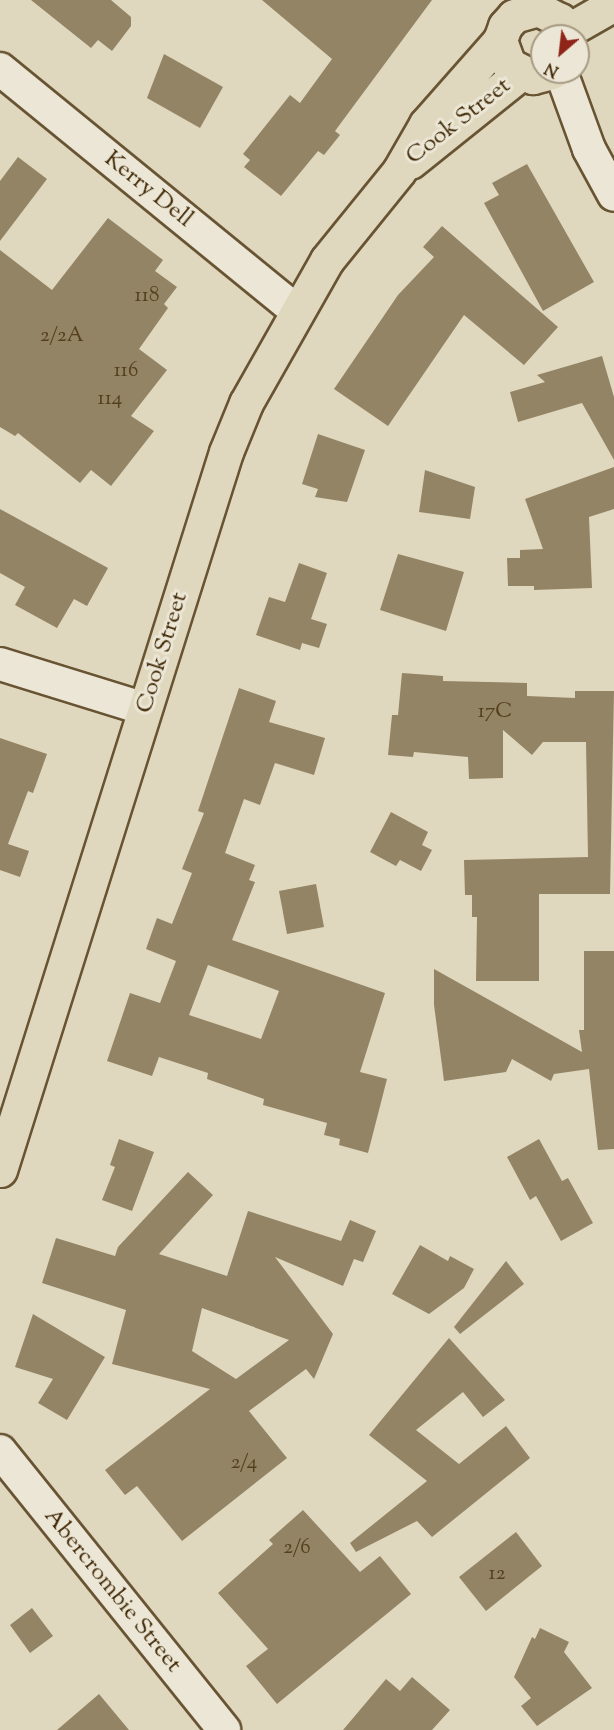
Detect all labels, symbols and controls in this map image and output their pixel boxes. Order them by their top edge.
north arrow [530,24,590,84]
text: N [541,55,563,82]
street label: Cook Street [401,72,517,172]
street label: Kerry Dell [98,145,198,235]
house number: 118 [135,283,159,309]
house number: 2/2A [40,323,84,349]
house number: 116 [114,358,138,384]
house number: 114 [98,386,122,412]
street label: Cook Street [131,589,195,717]
house number: 17C [478,699,512,725]
house number: 2/4 [231,1450,257,1476]
street label: Abercrombie Street [37,1503,187,1679]
house number: 2/6 [283,1535,311,1561]
house number: 12 [489,1561,505,1587]

